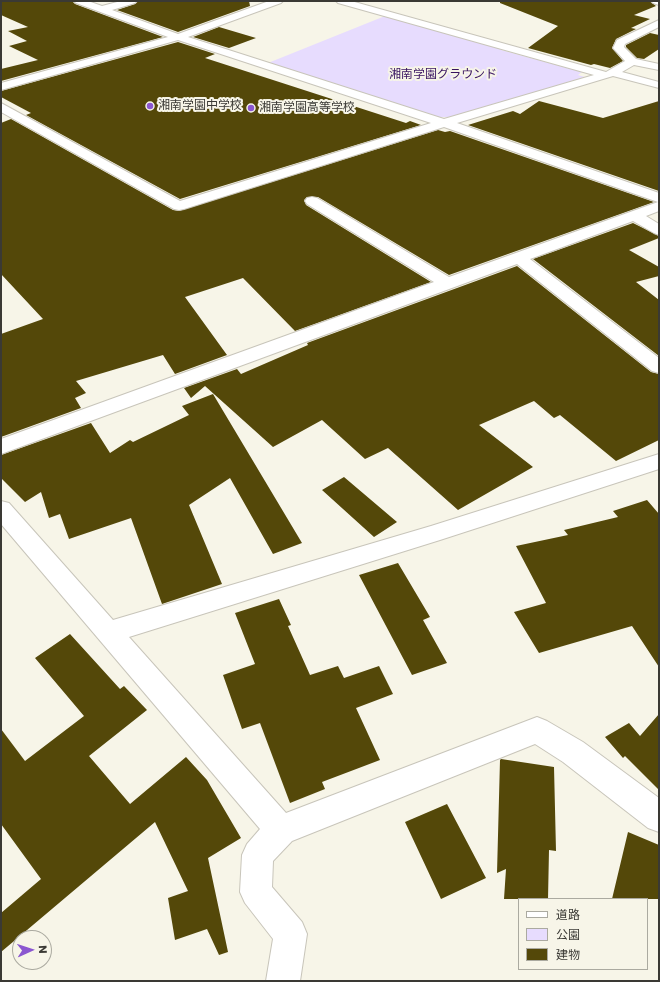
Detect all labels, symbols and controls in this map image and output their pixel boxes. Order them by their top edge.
park label: 湘南学園グラウンド [389,68,497,82]
place label: 湘南学園中学校 [158,99,242,113]
marker: 湘南学園中学校 [145,101,155,111]
place label: 湘南学園高等学校 [259,101,355,115]
marker: 湘南学園高等学校 [246,103,256,113]
legend [518,898,648,970]
text: 道路 [556,906,580,923]
text: 公園 [556,926,580,943]
north arrow [12,930,52,970]
text: N [35,945,51,954]
text: 建物 [556,946,580,963]

